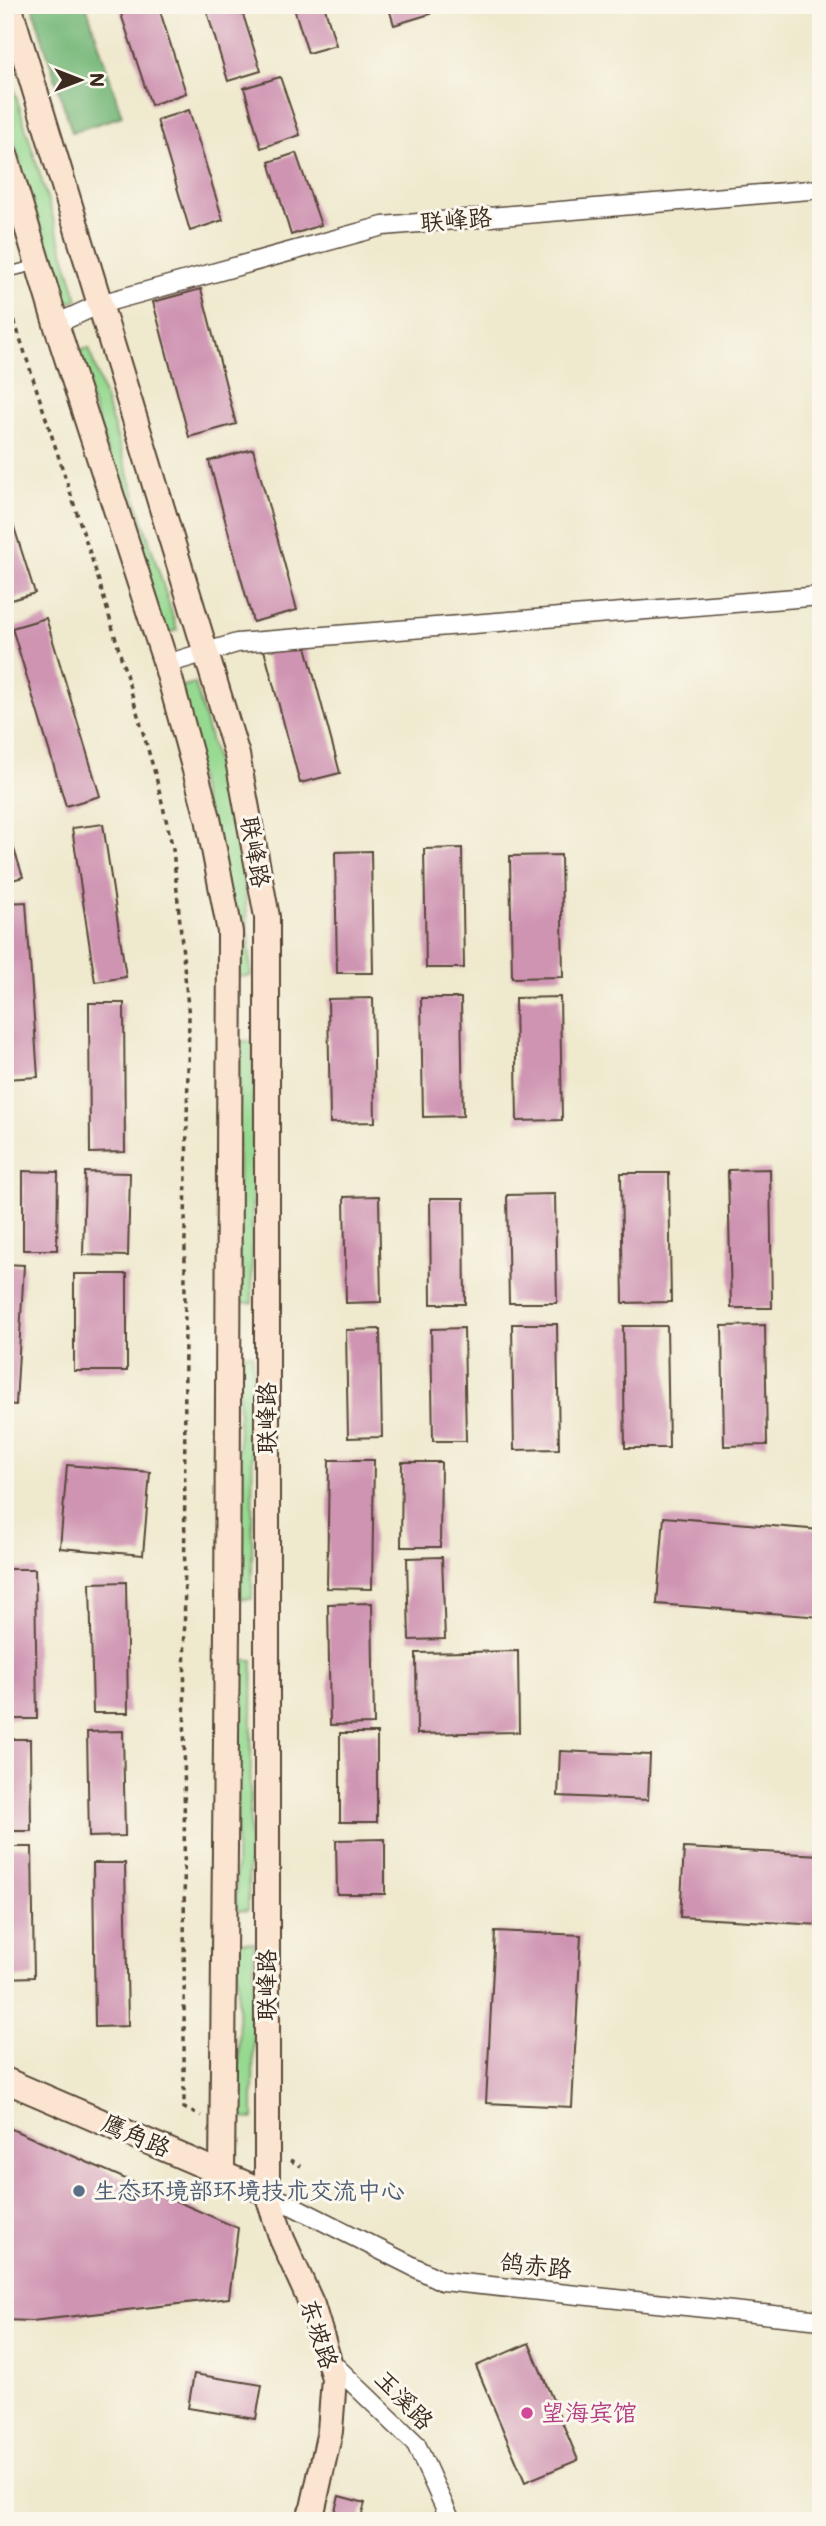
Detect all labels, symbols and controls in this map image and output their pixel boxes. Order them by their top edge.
north arrow [46,46,116,116]
text: N [85,73,110,87]
street label: 联峰路 [419,200,493,237]
street label: 联峰路 [235,814,278,890]
street label: 联峰路 [250,1382,281,1454]
street label: 联峰路 [250,1949,281,2021]
street label: 鹰角路 [97,2106,176,2163]
place label: 生态环境部环境技术交流中心 [93,2174,405,2205]
marker: 生态环境部环境技术交流中心 [71,2183,87,2199]
street label: 鸽赤路 [499,2245,574,2284]
street label: 东坡路 [295,2295,346,2373]
street label: 玉溪路 [369,2362,441,2436]
place label: 望海宾馆 [541,2396,637,2427]
marker: 望海宾馆 [519,2405,535,2421]

